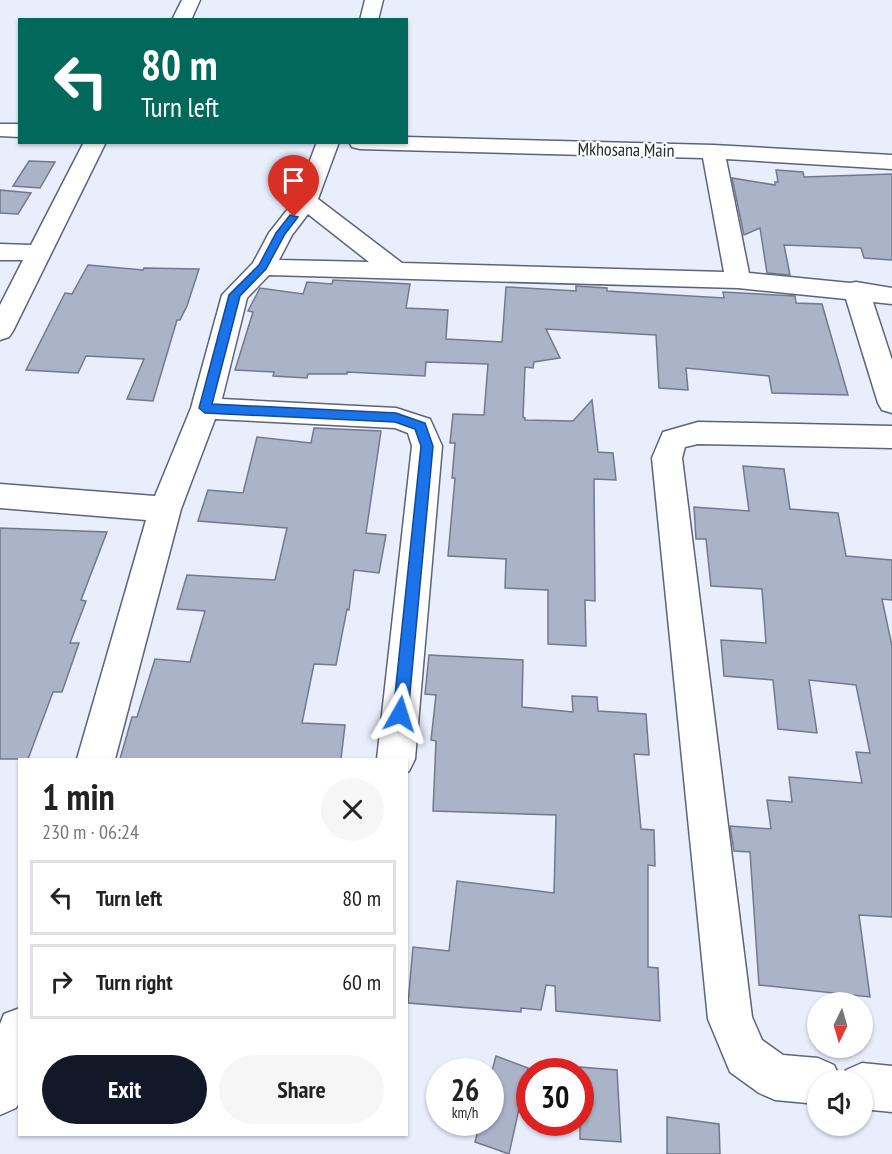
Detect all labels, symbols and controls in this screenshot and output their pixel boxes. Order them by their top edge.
text: 80 m [141,37,218,92]
icon: left [42,42,120,120]
text: Turn left [141,90,219,124]
street label: Mkhosana Main [577,137,675,162]
pin [268,155,319,217]
icon: arrive [277,164,310,197]
position arrow [368,682,432,746]
text: 1 min [42,773,115,820]
button: close [321,778,384,841]
text: 230 m · 06:24 [42,819,139,845]
icon: left [45,881,78,914]
text: Turn left [96,884,162,912]
text: 80 m [342,884,381,912]
icon: right [45,965,78,998]
text: Turn right [96,968,173,996]
text: 60 m [342,968,381,996]
north arrow [807,992,873,1058]
map controls [807,992,873,1136]
button: Exit [42,1055,207,1124]
button: Share [219,1055,384,1124]
speed limit sign: 30 [516,1058,594,1136]
text: 26 [451,1070,479,1109]
button: sound [807,1070,873,1136]
text: km/h [452,1103,478,1122]

